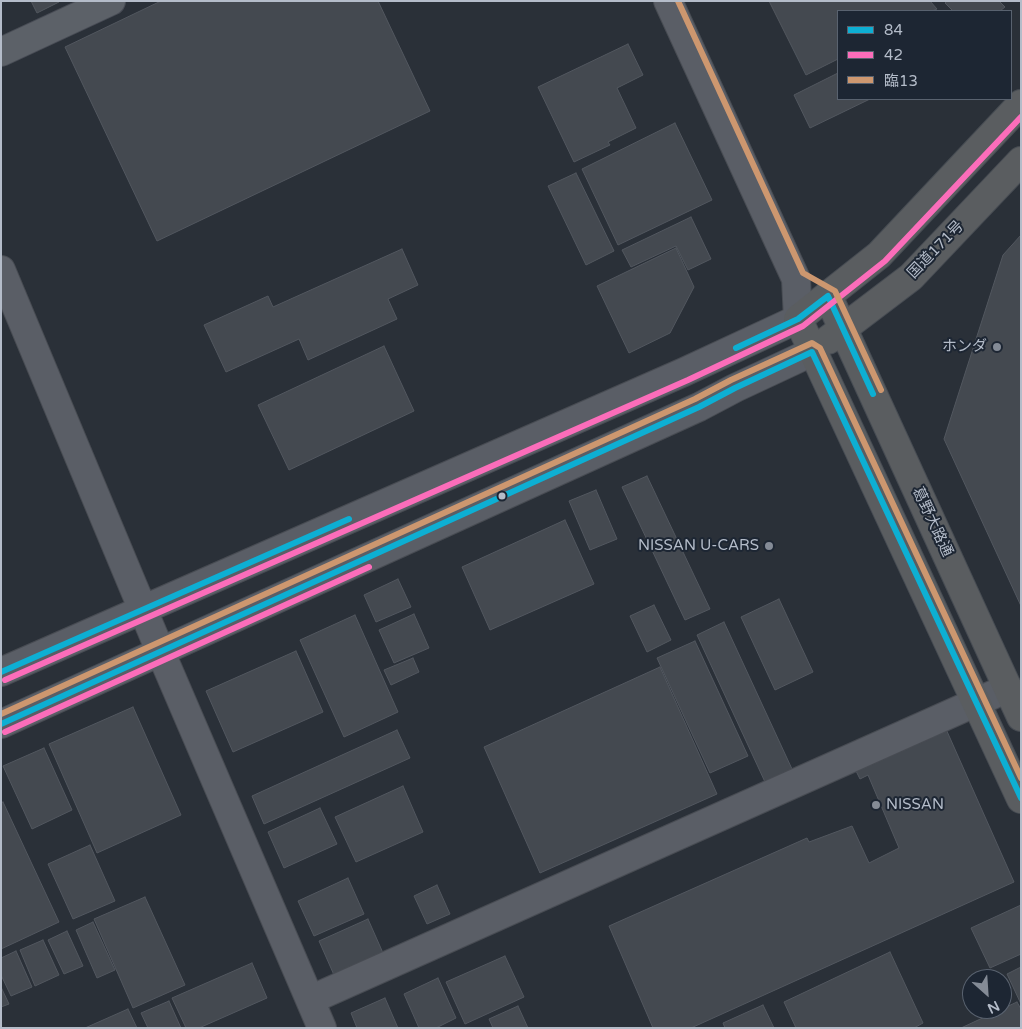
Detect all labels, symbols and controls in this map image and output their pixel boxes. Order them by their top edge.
legend [837,10,1012,100]
text: 84 [884,21,903,39]
text: 42 [884,46,903,64]
text: 臨13 [884,72,918,90]
street label: 国道171号 [904,217,968,283]
place label: ホンダ [942,338,987,356]
marker: ホンダ [991,341,1003,353]
street label: 葛野大路通 [908,484,956,560]
unlabelled marker [497,491,507,501]
place label: NISSAN U-CARS [638,537,759,555]
marker: NISSAN U-CARS [763,540,775,552]
place label: NISSAN [886,796,944,814]
marker: NISSAN [870,799,882,811]
north arrow [962,969,1012,1019]
text: N [985,997,1002,1017]

